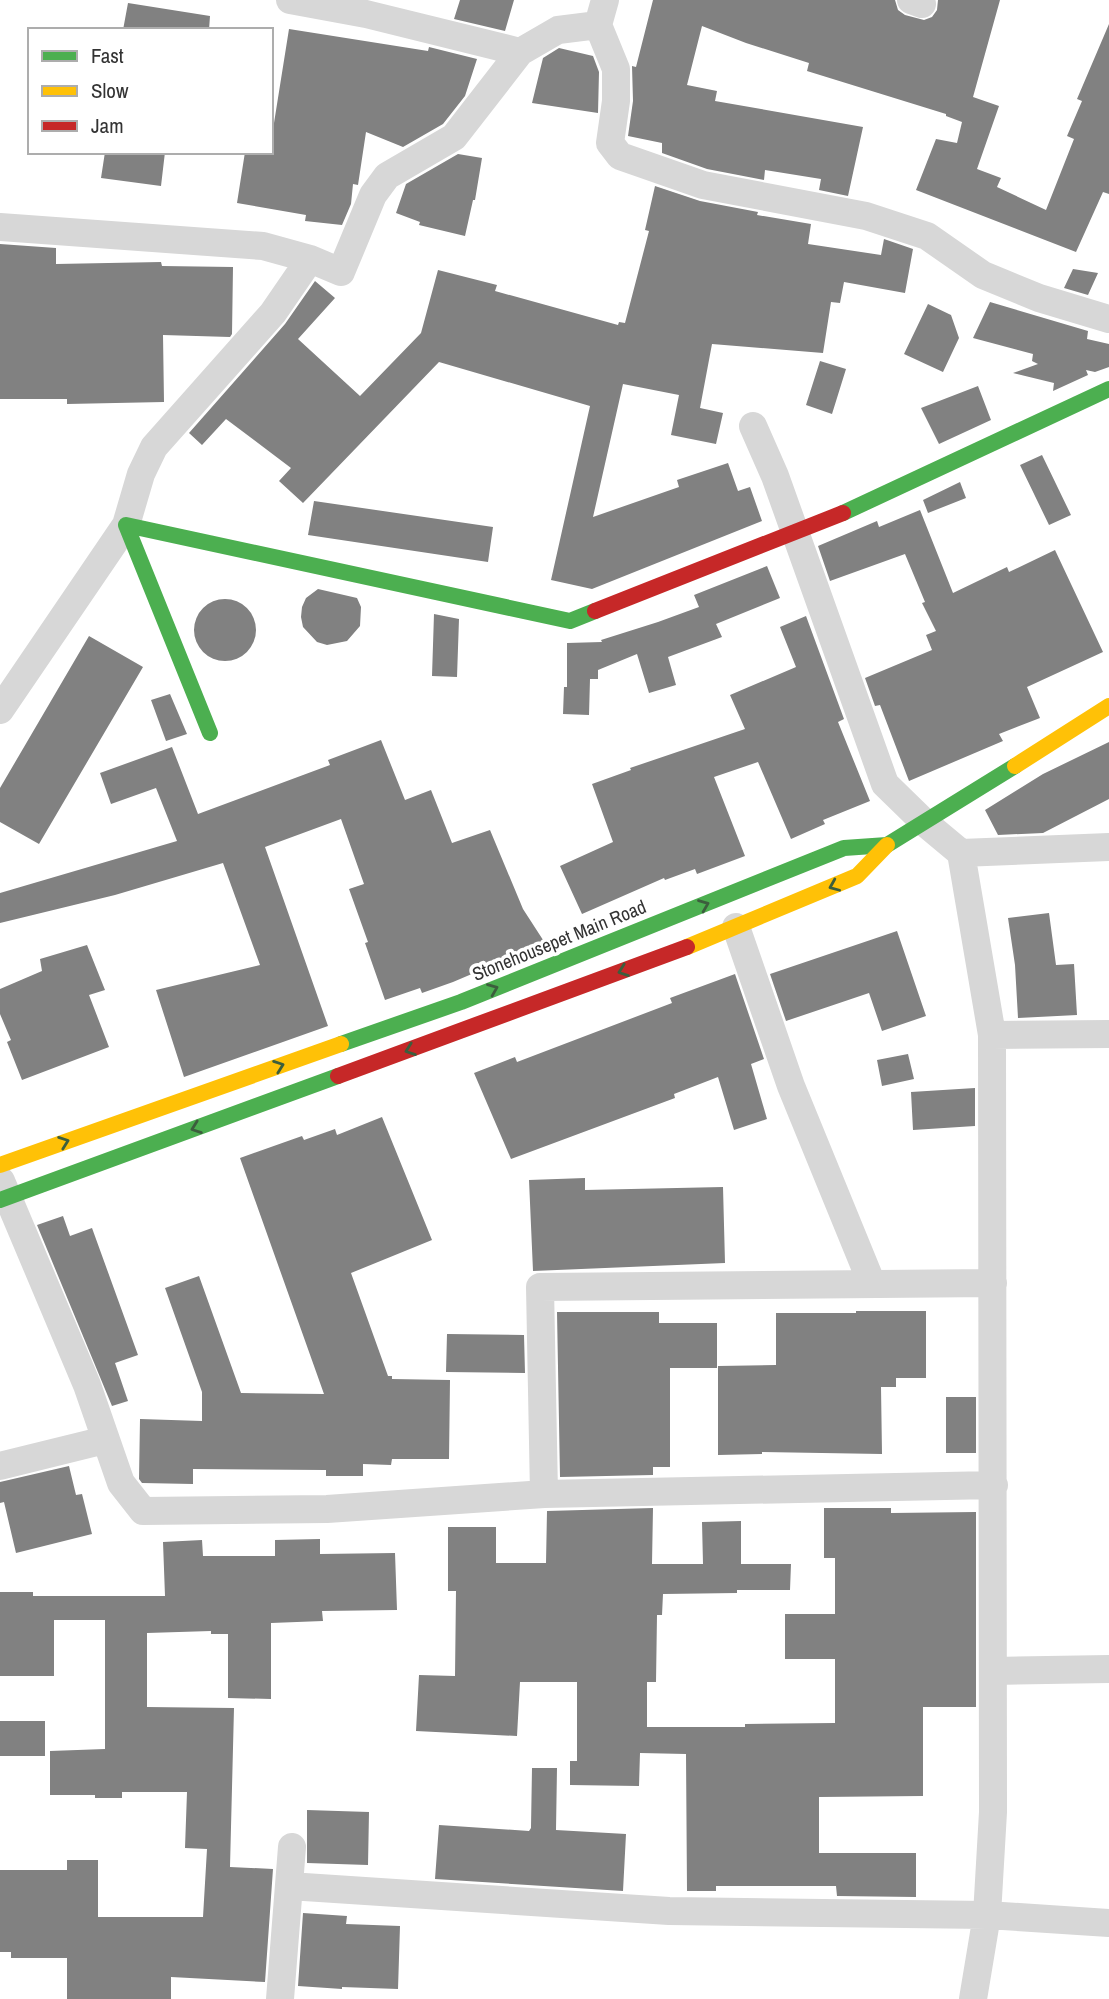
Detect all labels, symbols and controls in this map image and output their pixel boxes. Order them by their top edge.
legend [28,28,273,154]
text: Fast [91,41,124,70]
text: Slow [91,76,129,105]
text: Jam [91,111,124,140]
one-way arrow [829,877,841,891]
street label: Stonehousepet Main Road [468,893,650,987]
one-way arrow [697,899,709,913]
one-way arrow [618,963,630,977]
one-way arrow [486,984,498,998]
one-way arrow [404,1041,416,1055]
one-way arrow [272,1060,284,1074]
one-way arrow [191,1120,203,1134]
one-way arrow [58,1137,70,1151]

